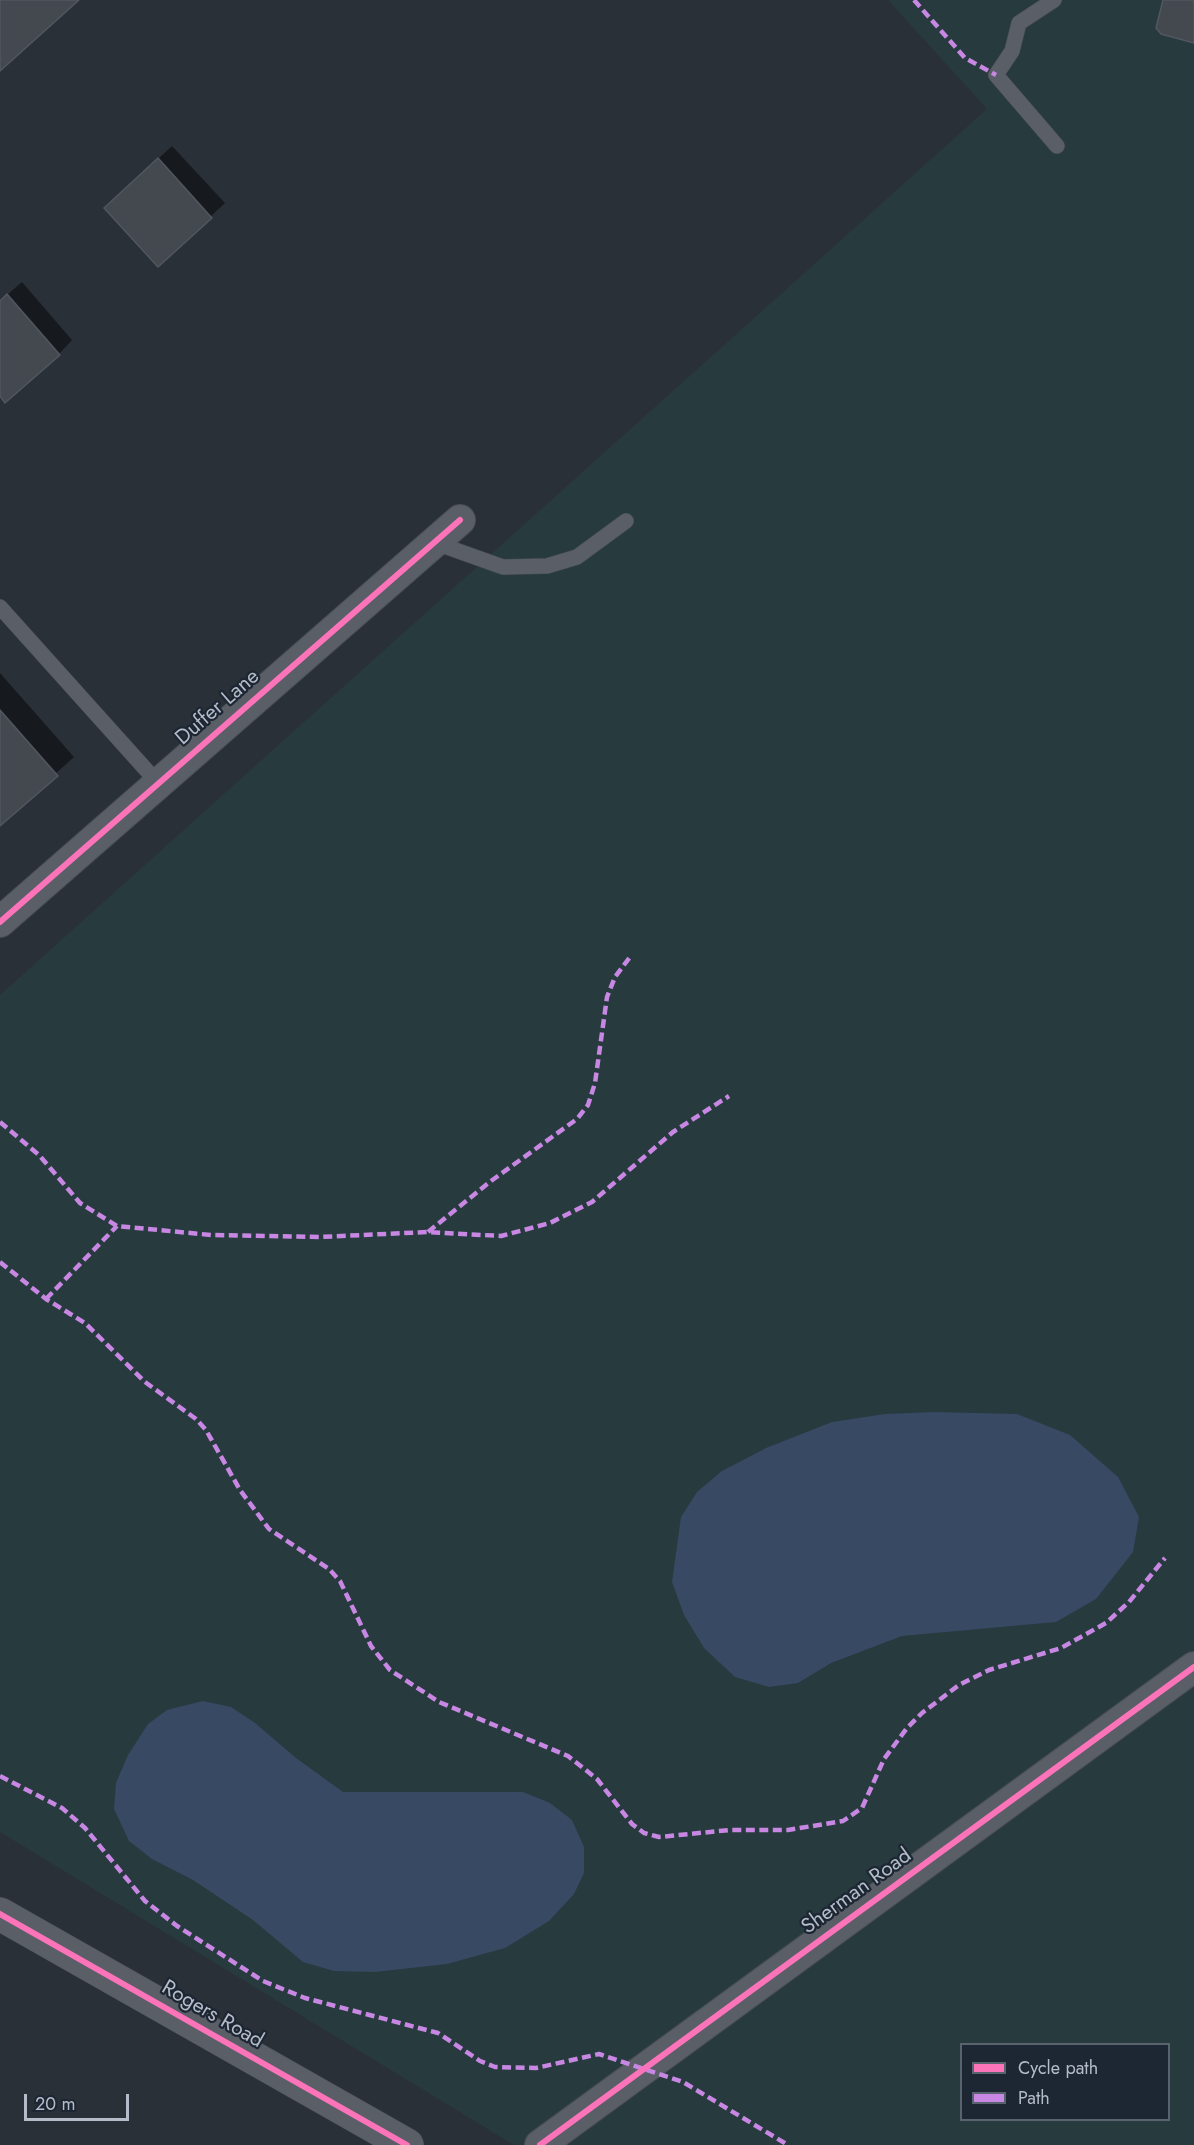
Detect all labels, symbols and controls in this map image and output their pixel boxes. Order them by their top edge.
street label: Duffer Lane [171,665,265,751]
street label: Sherman Road [797,1844,917,1940]
street label: Rogers Road [157,1976,267,2054]
legend [960,2043,1170,2121]
text: Cycle path [1018,2055,1098,2081]
scale bar [27,2082,132,2120]
text: Path [1018,2085,1050,2111]
text: 20 m [35,2091,75,2117]

